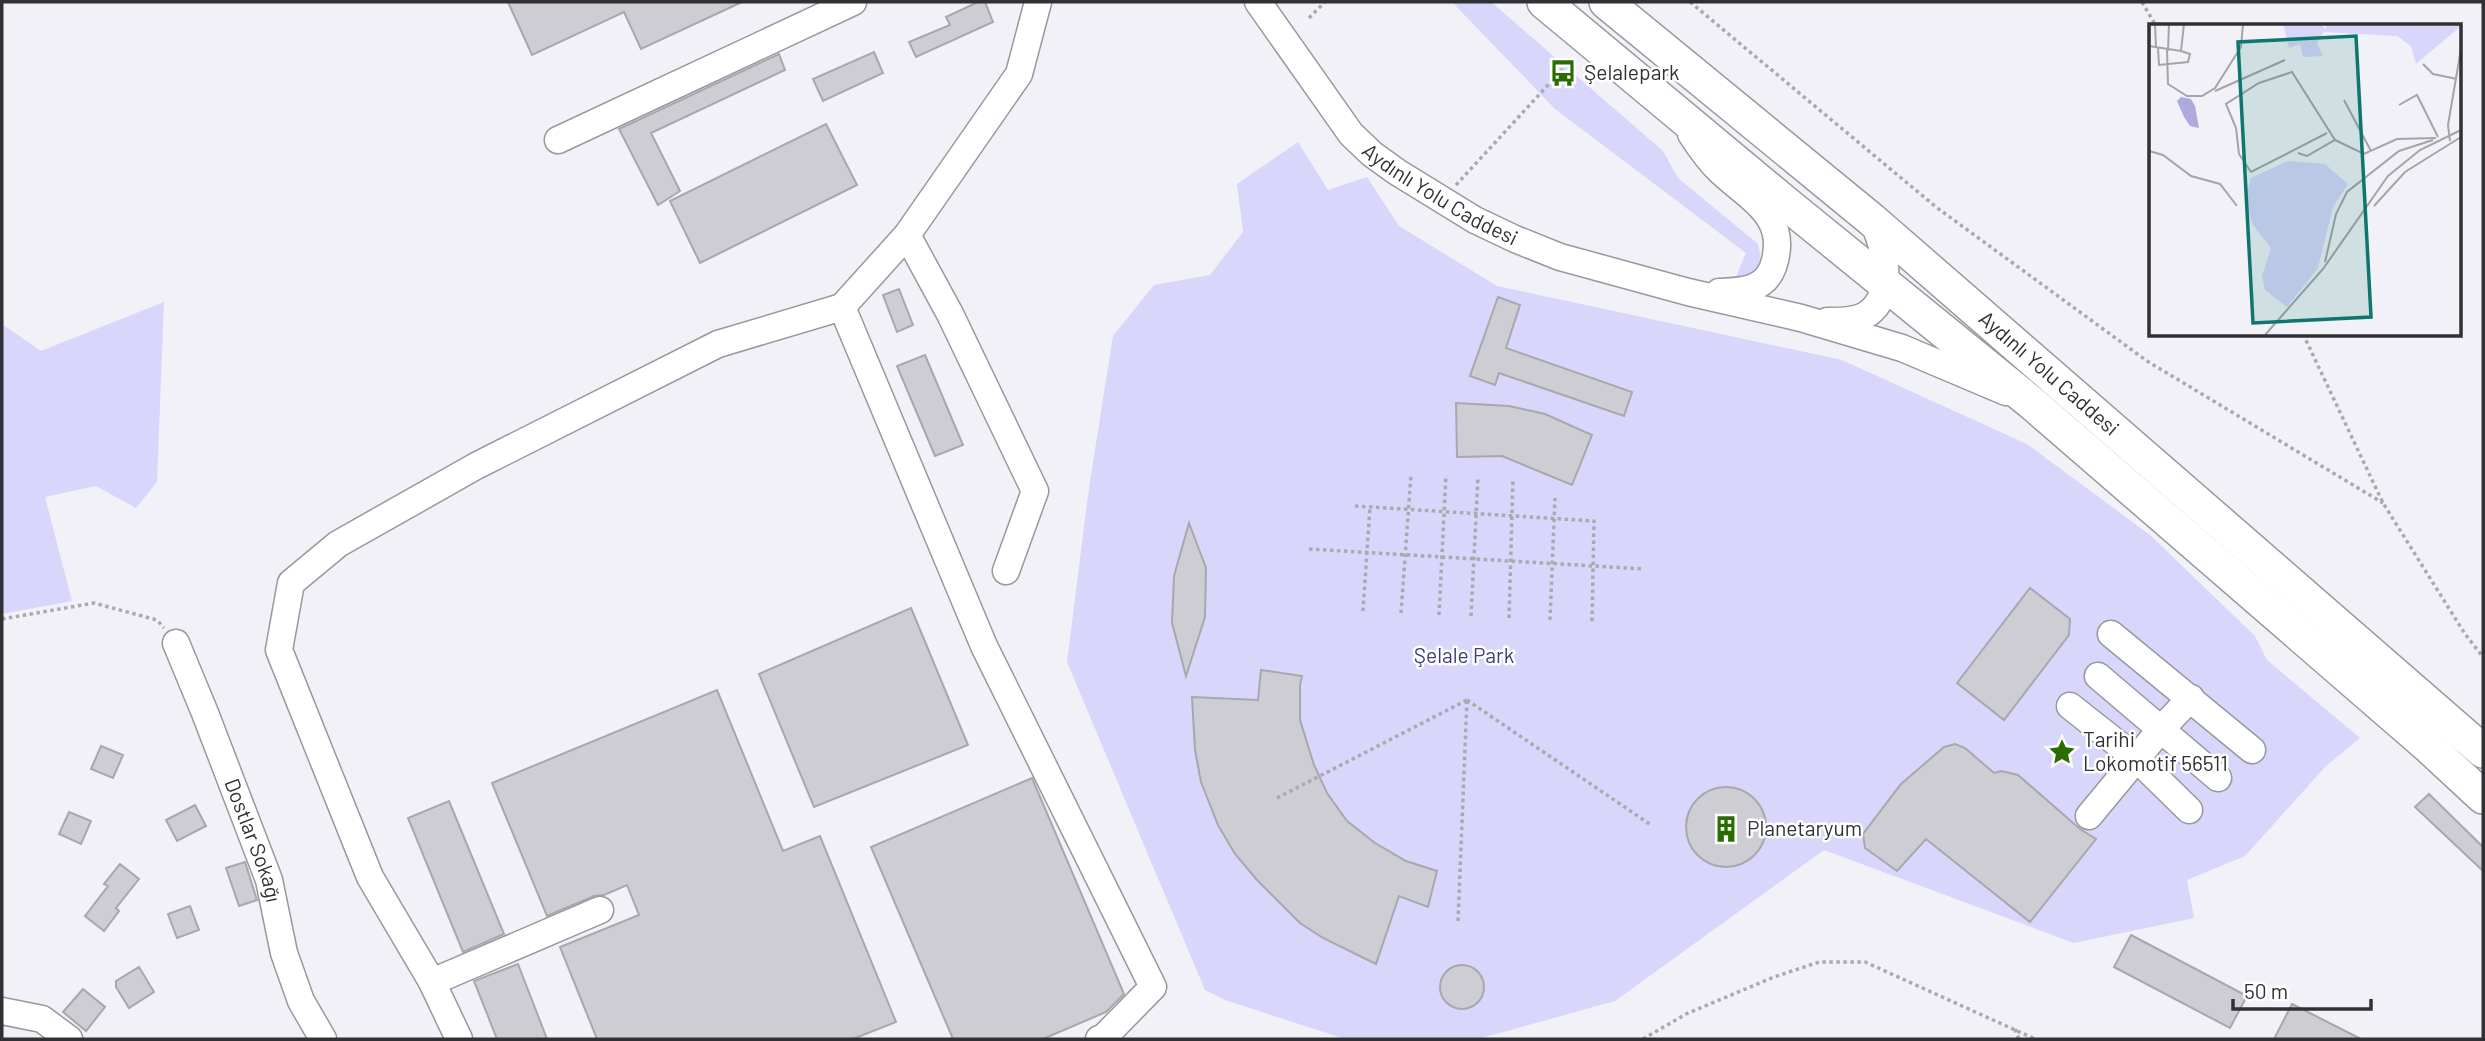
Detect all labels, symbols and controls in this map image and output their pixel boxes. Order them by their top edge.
inset map [2149,24,2460,336]
bus stop icon: Şelalepark [1548,58,1578,88]
place label: Şelalepark [1584,59,1680,84]
street label: Aydınlı Yolu Caddesi [1358,138,1522,250]
street label: Aydınlı Yolu Caddesi [1975,305,2125,440]
park label: Şelale Park [1414,642,1514,667]
place label: Tarihi Lokomotif 56511 [2083,726,2228,775]
place icon: Tarihi Lokomotif 56511 [2047,737,2077,767]
street label: Dostlar Sokağı [220,774,287,904]
building icon: Planetaryum [1711,814,1741,844]
place label: Planetaryum [1747,815,1862,840]
scale bar [2233,968,2371,1012]
text: 50 m [2244,978,2288,1003]

